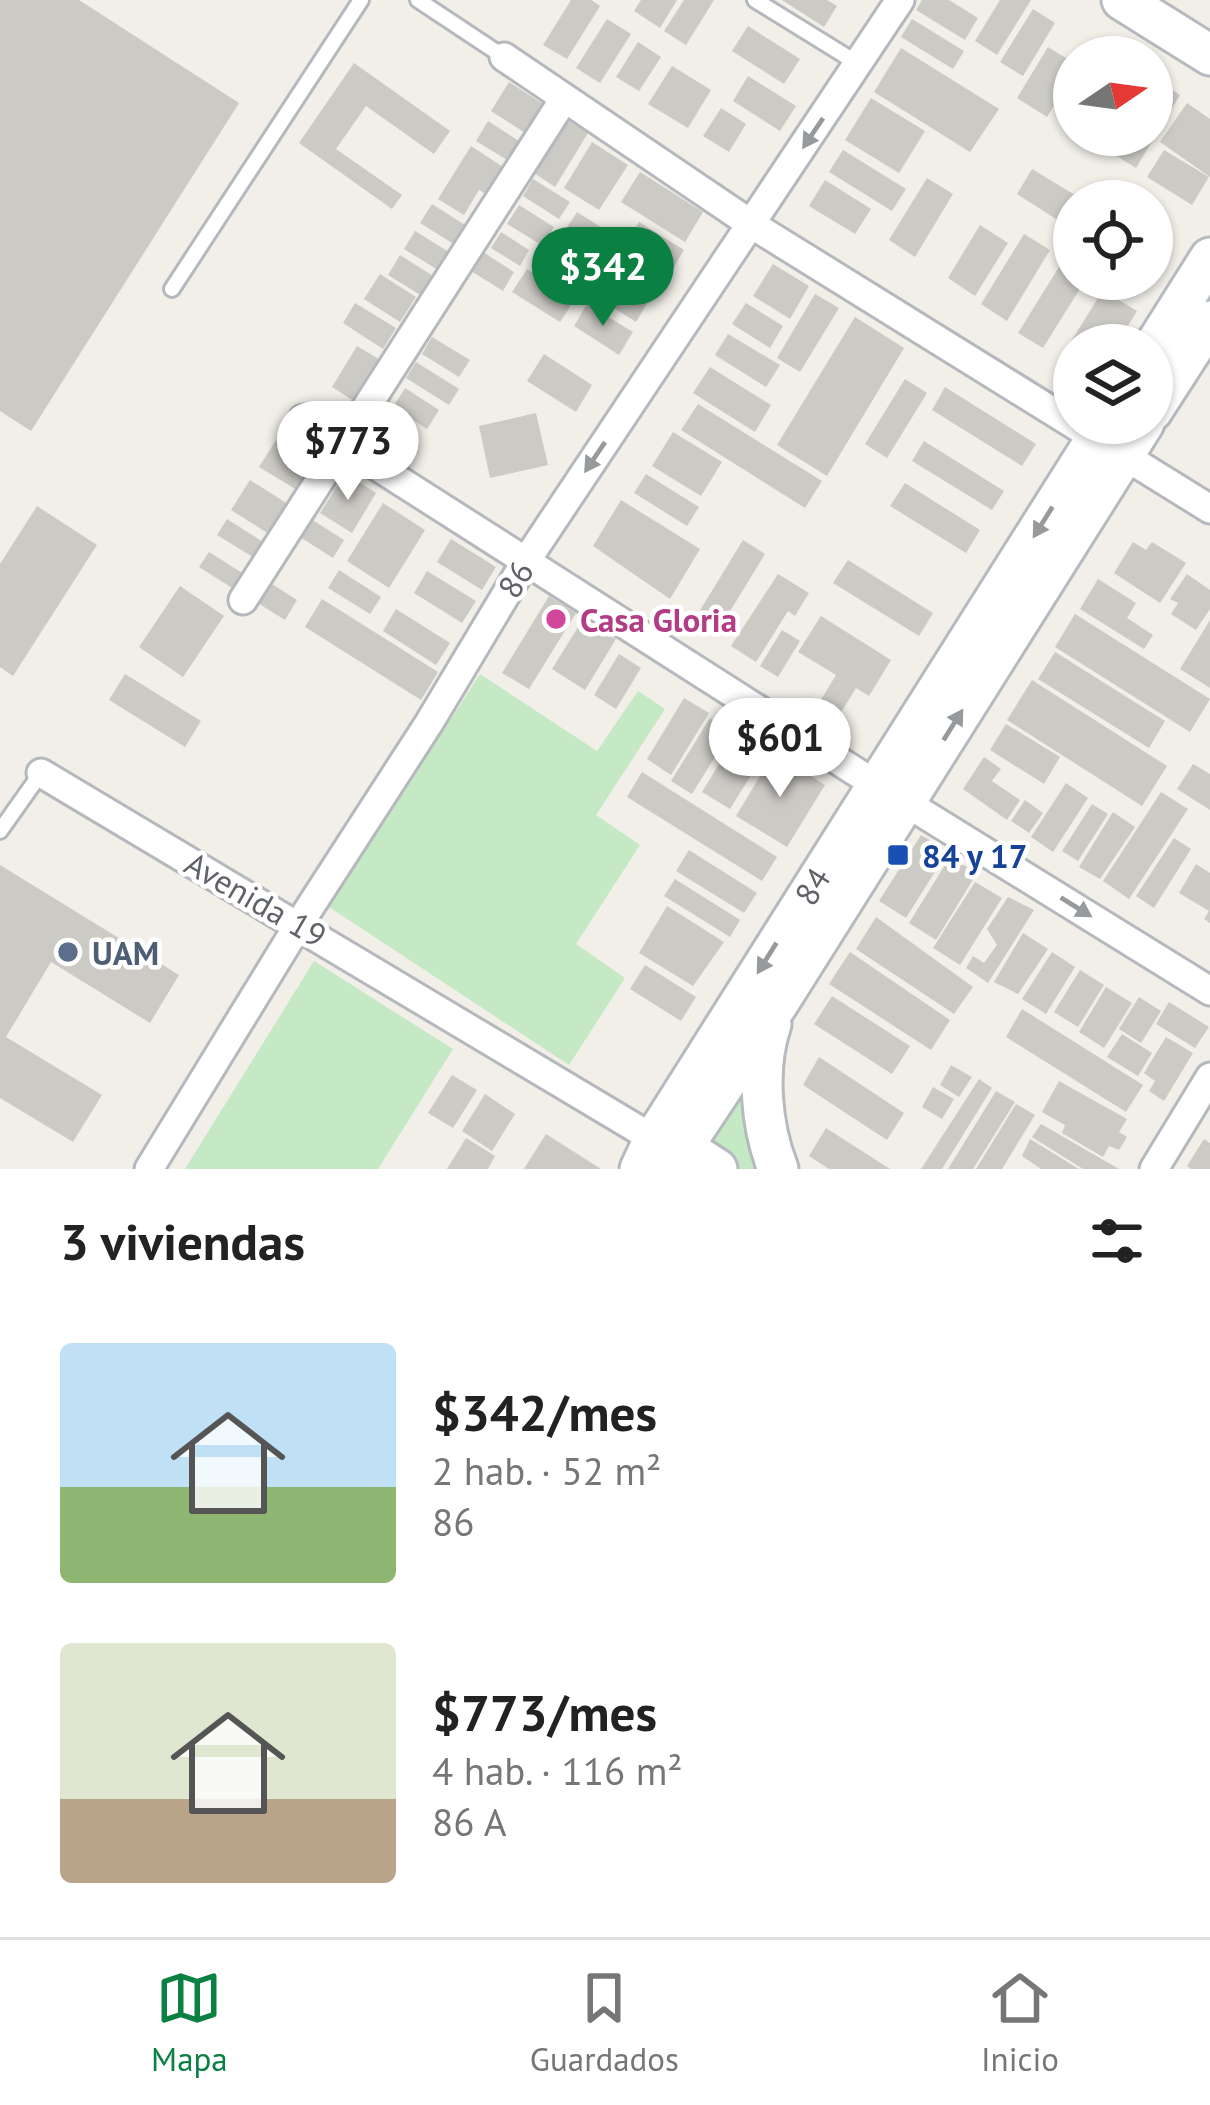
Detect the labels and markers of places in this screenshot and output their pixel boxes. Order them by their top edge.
pin: $342 [532,227,674,329]
pin: $773 [277,401,419,503]
place label: Casa Gloria [580,598,737,641]
marker: Casa Gloria [543,606,569,632]
pin: $601 [709,698,851,800]
place label: 84 y 17 [922,834,1027,877]
marker: 84 y 17 [885,842,911,868]
place label: UAM [92,931,159,974]
marker: UAM [55,939,81,965]

